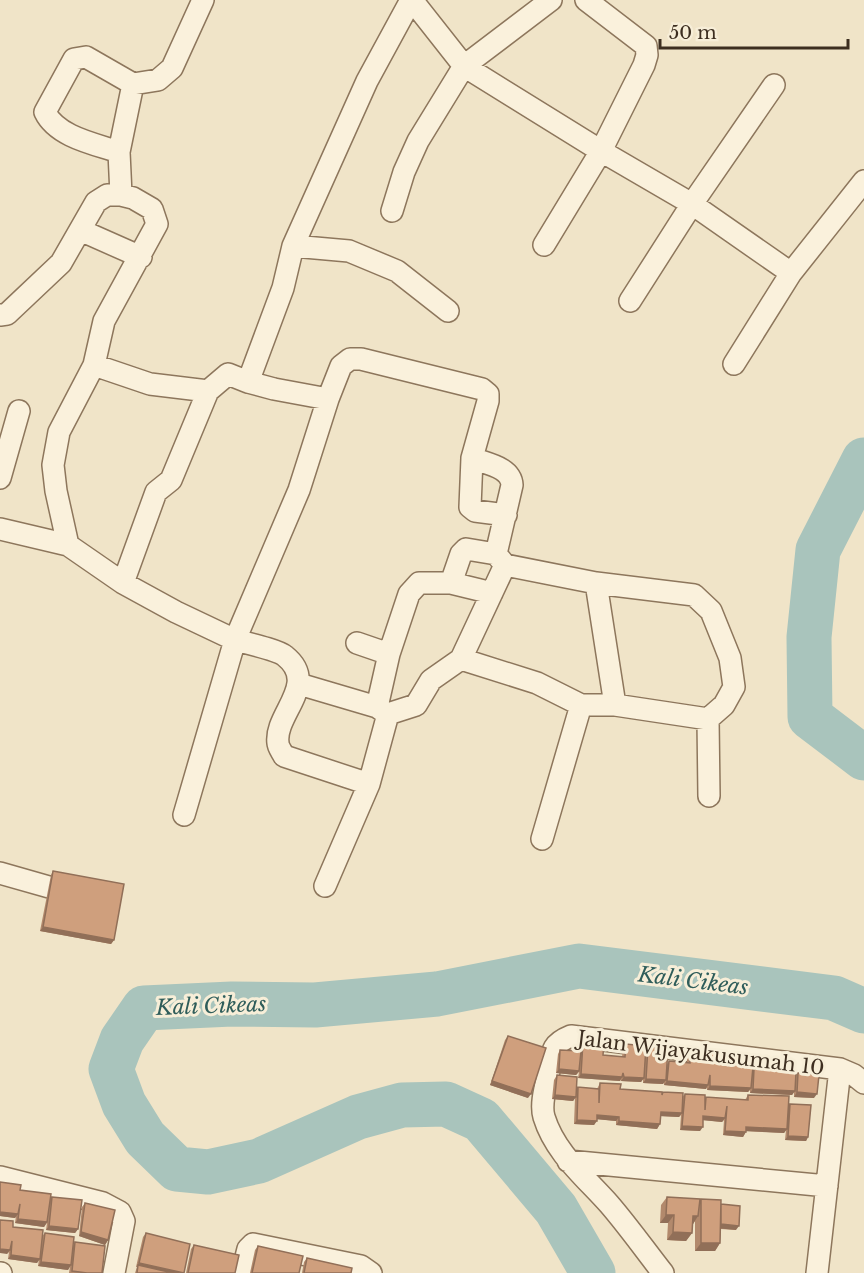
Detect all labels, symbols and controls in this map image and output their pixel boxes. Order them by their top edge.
scale bar [660,12,848,50]
text: 50 m [669,22,717,44]
water label: Kali Cikeas [635,961,750,1001]
water label: Kali Cikeas [154,991,267,1021]
street label: Jalan Wijayakusumah 10 [573,1026,826,1080]

